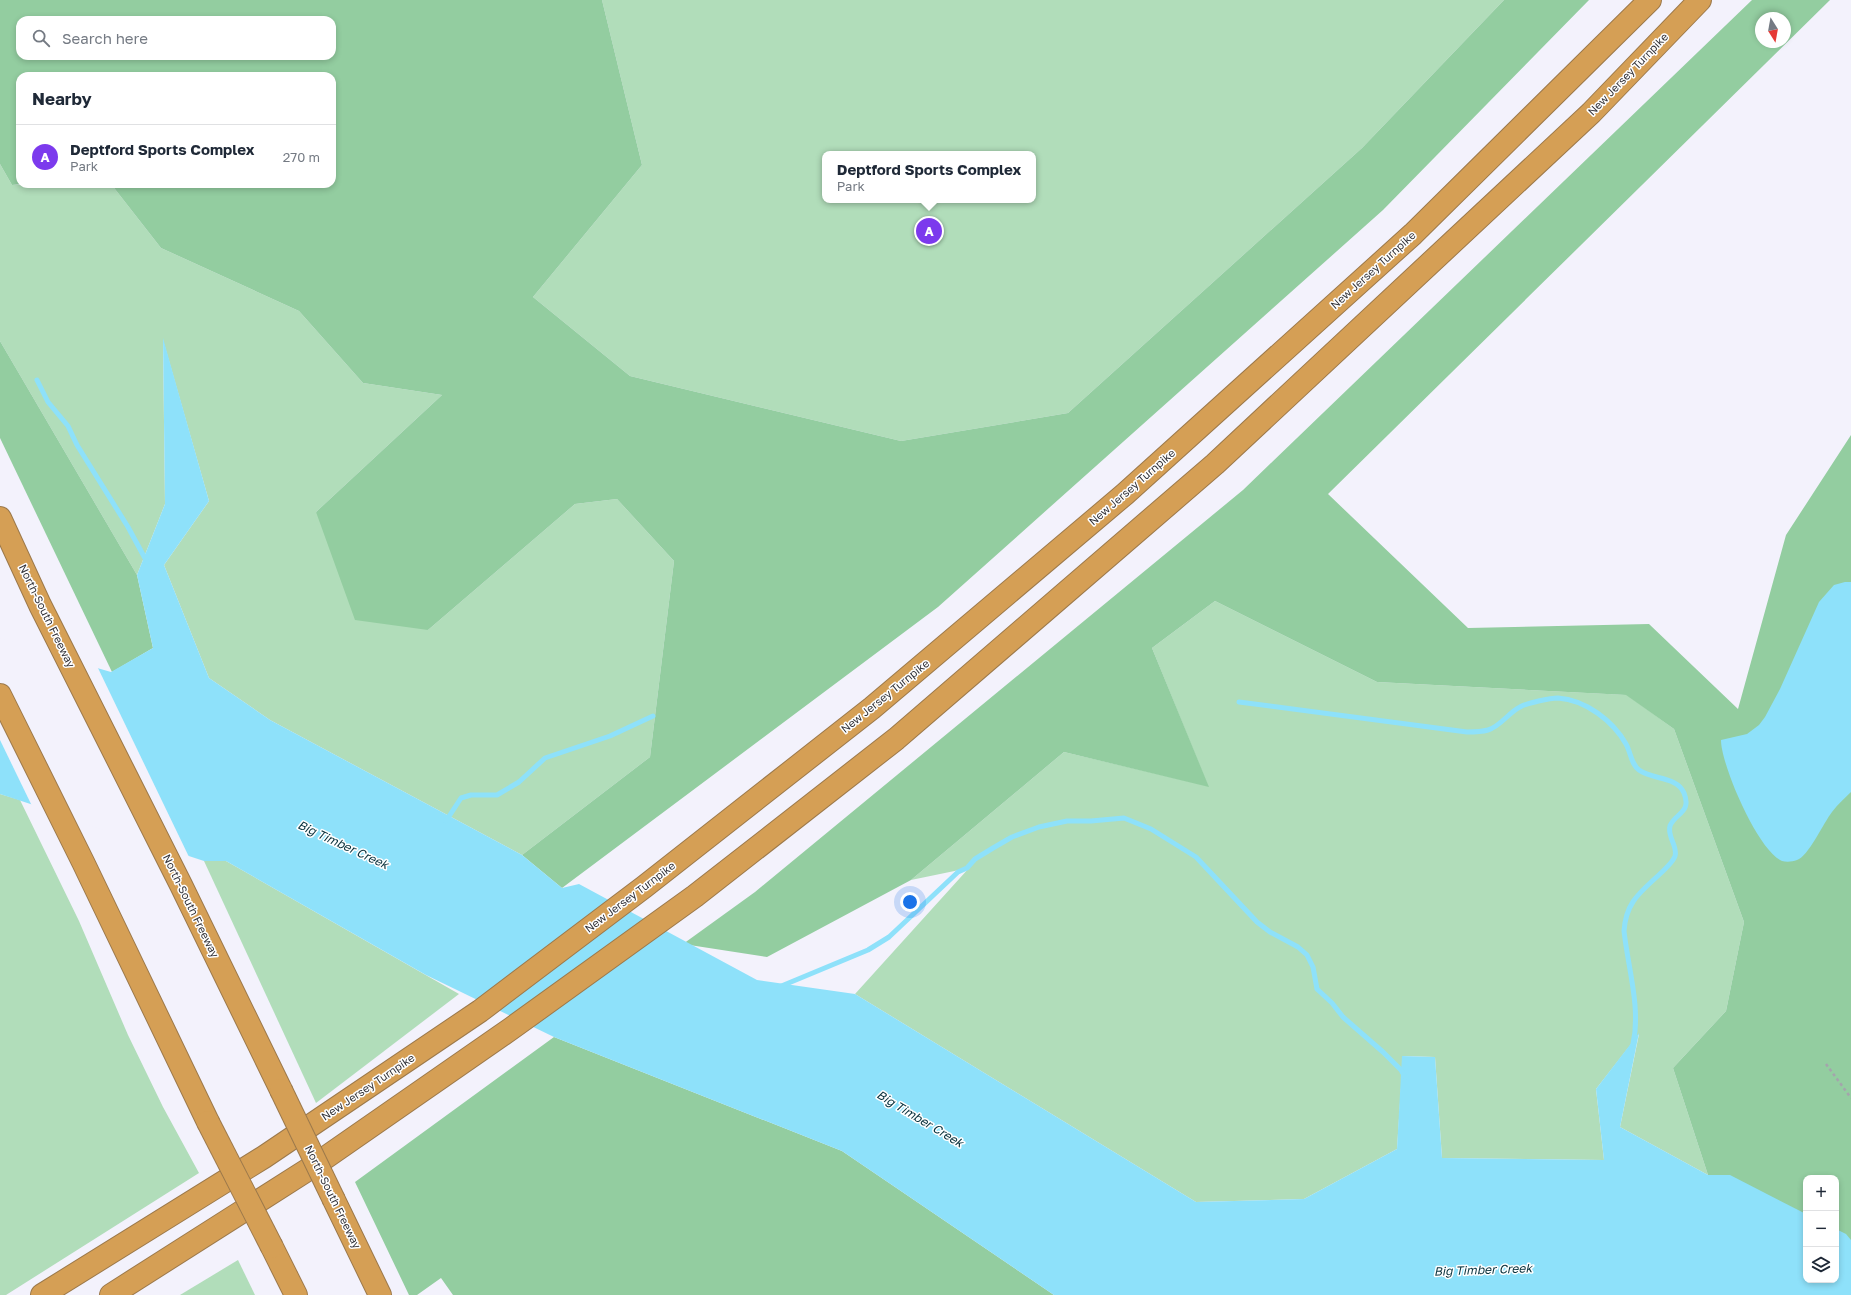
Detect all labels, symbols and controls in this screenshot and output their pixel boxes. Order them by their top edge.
north arrow [1755,12,1791,48]
search box [16,16,336,60]
icon: search [30,27,52,49]
text: Search here [62,29,148,47]
street label: New Jersey Turnpike [1585,30,1670,118]
text: Nearby [32,88,92,109]
text: Deptford Sports Complex [70,140,255,158]
text: A [40,149,50,165]
text: 270 m [283,149,320,165]
popup [822,151,1036,203]
text: Park [70,158,98,174]
text: Deptford Sports Complex [837,160,1021,178]
text: Park [837,178,865,194]
pin: A [916,216,942,246]
street label: New Jersey Turnpike [1328,228,1418,311]
street label: New Jersey Turnpike [1086,446,1177,527]
street label: North-South Freeway [17,562,78,670]
street label: New Jersey Turnpike [838,656,931,735]
water label: Big Timber Creek [295,817,392,873]
street label: North-South Freeway [161,852,222,960]
street label: New Jersey Turnpike [582,858,677,935]
your location [900,892,920,912]
street label: New Jersey Turnpike [319,1051,417,1123]
water label: Big Timber Creek [874,1087,967,1151]
street label: North-South Freeway [303,1143,364,1251]
map controls [1803,1175,1839,1283]
button: + [1803,1175,1839,1211]
button: − [1803,1211,1839,1247]
button: layers [1803,1247,1839,1283]
water label: Big Timber Creek [1434,1260,1534,1279]

